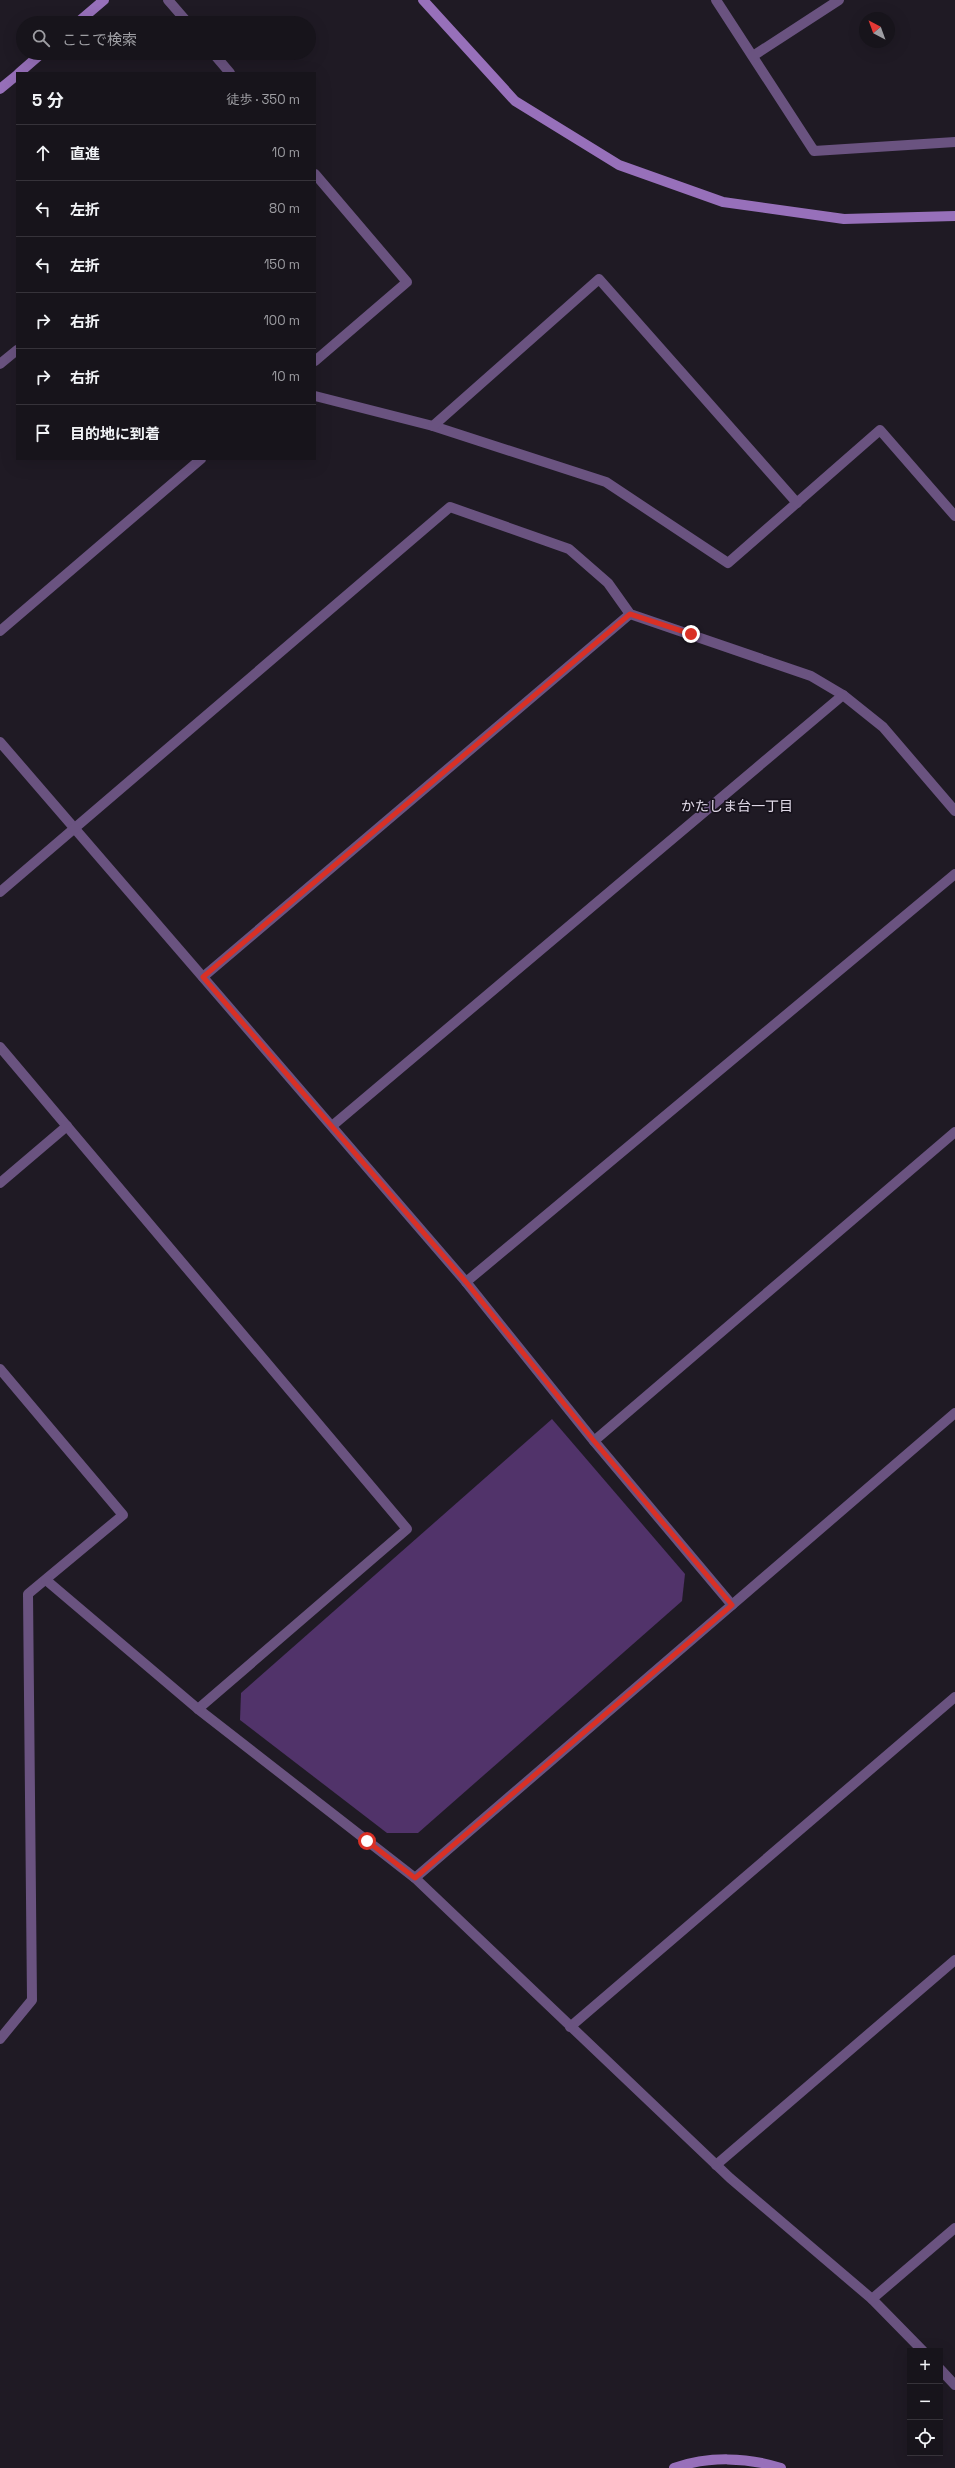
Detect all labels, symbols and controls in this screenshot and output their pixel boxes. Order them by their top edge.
north arrow [859,12,895,48]
search box [16,16,316,60]
icon: search [30,27,52,49]
text: ここで検索 [62,30,137,49]
text: 5 分 [32,89,64,111]
text: 徒歩 · 350 m [226,91,300,108]
icon: ahead [32,142,54,164]
text: 直進 [70,144,100,163]
text: 10 m [272,144,300,161]
icon: left [32,198,54,220]
text: 左折 [70,200,100,219]
text: 80 m [269,200,300,217]
icon: left [32,254,54,276]
text: 左折 [70,256,100,275]
text: 150 m [264,256,300,273]
icon: right [32,310,54,332]
text: 右折 [70,312,100,331]
text: 100 m [263,312,300,329]
icon: right [32,366,54,388]
text: 右折 [70,368,100,387]
text: 10 m [272,368,300,385]
icon: arrive [32,422,54,444]
text: 目的地に到着 [70,424,160,443]
route end [682,625,700,643]
district label: かたしま台一丁目 [681,797,793,815]
route start [358,1832,376,1850]
map controls [907,2348,943,2456]
button: + [907,2348,943,2384]
button: − [907,2384,943,2420]
button: locate [907,2420,943,2456]

